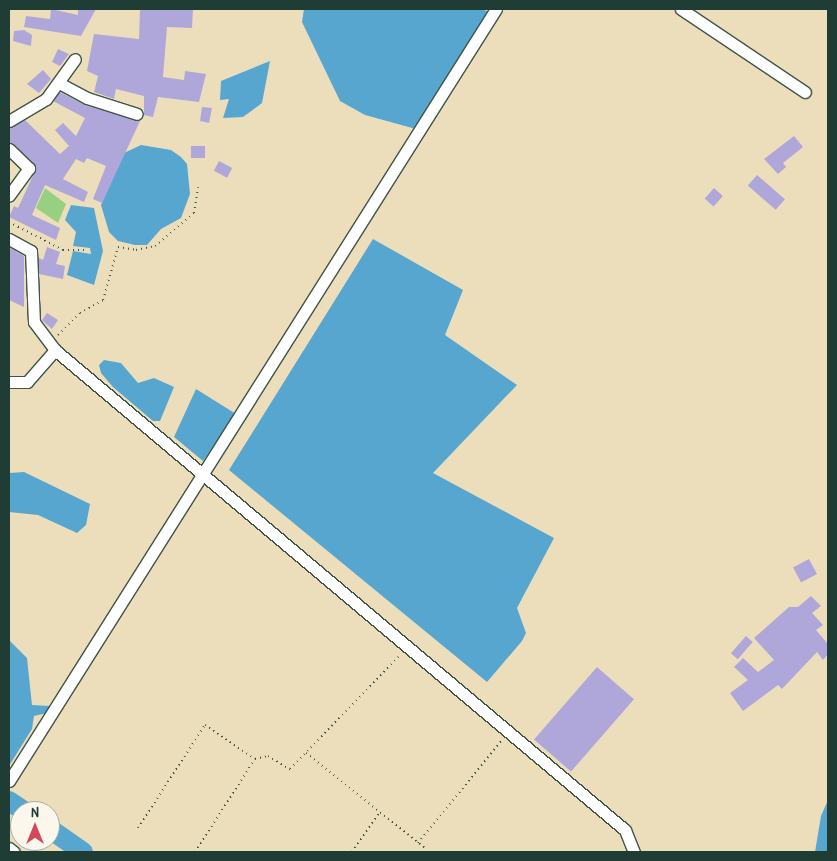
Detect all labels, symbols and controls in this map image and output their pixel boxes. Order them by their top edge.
north arrow [10,801,60,851]
text: N [31,802,39,821]

